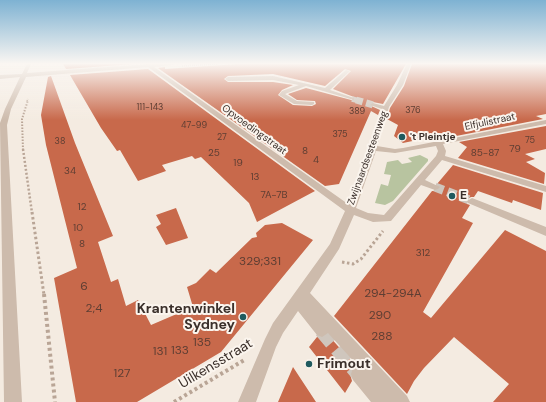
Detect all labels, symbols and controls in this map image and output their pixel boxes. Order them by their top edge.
street label: Opvoedingstraat [219,102,289,158]
house number: 111-143 [137,103,163,113]
house number: 376 [405,106,421,116]
house number: 389 [349,107,365,117]
street label: Zwijnaardsesteenweg [345,109,391,207]
street label: Elfjulistraat [464,111,516,133]
house number: 47-99 [181,121,207,131]
house number: 375 [332,130,348,140]
place label: 't Pleintje [410,131,455,143]
marker: 't Pleintje [397,132,407,142]
house number: 27 [217,133,227,143]
house number: 75 [525,136,535,146]
house number: 38 [55,137,65,147]
house number: 79 [509,143,521,155]
house number: 8 [302,145,308,157]
house number: 25 [208,147,220,159]
house number: 85-87 [471,147,499,159]
house number: 4 [313,154,319,166]
house number: 19 [233,157,243,169]
house number: 34 [64,165,76,177]
house number: 13 [250,171,260,183]
house number: 7A-7B [261,189,287,201]
place label: E [460,189,467,203]
marker: E [447,191,457,201]
house number: 12 [78,201,86,213]
house number: 10 [73,222,83,234]
house number: 8 [79,238,85,250]
house number: 312 [416,247,430,259]
house number: 329;331 [239,255,281,269]
house number: 6 [80,280,88,294]
house number: 294-294A [364,287,422,301]
place label: Krantenwinkel Sydney [137,301,235,334]
house number: 2;4 [86,302,102,316]
house number: 290 [369,309,391,323]
marker: Krantenwinkel Sydney [238,312,248,322]
house number: 288 [371,330,393,344]
street label: Uilkensstraat [176,335,256,393]
house number: 135 [193,336,211,350]
house number: 133 [171,344,189,358]
house number: 131 [153,345,167,359]
place label: Frimout [317,356,371,372]
marker: Frimout [304,359,314,369]
house number: 127 [114,367,130,381]

